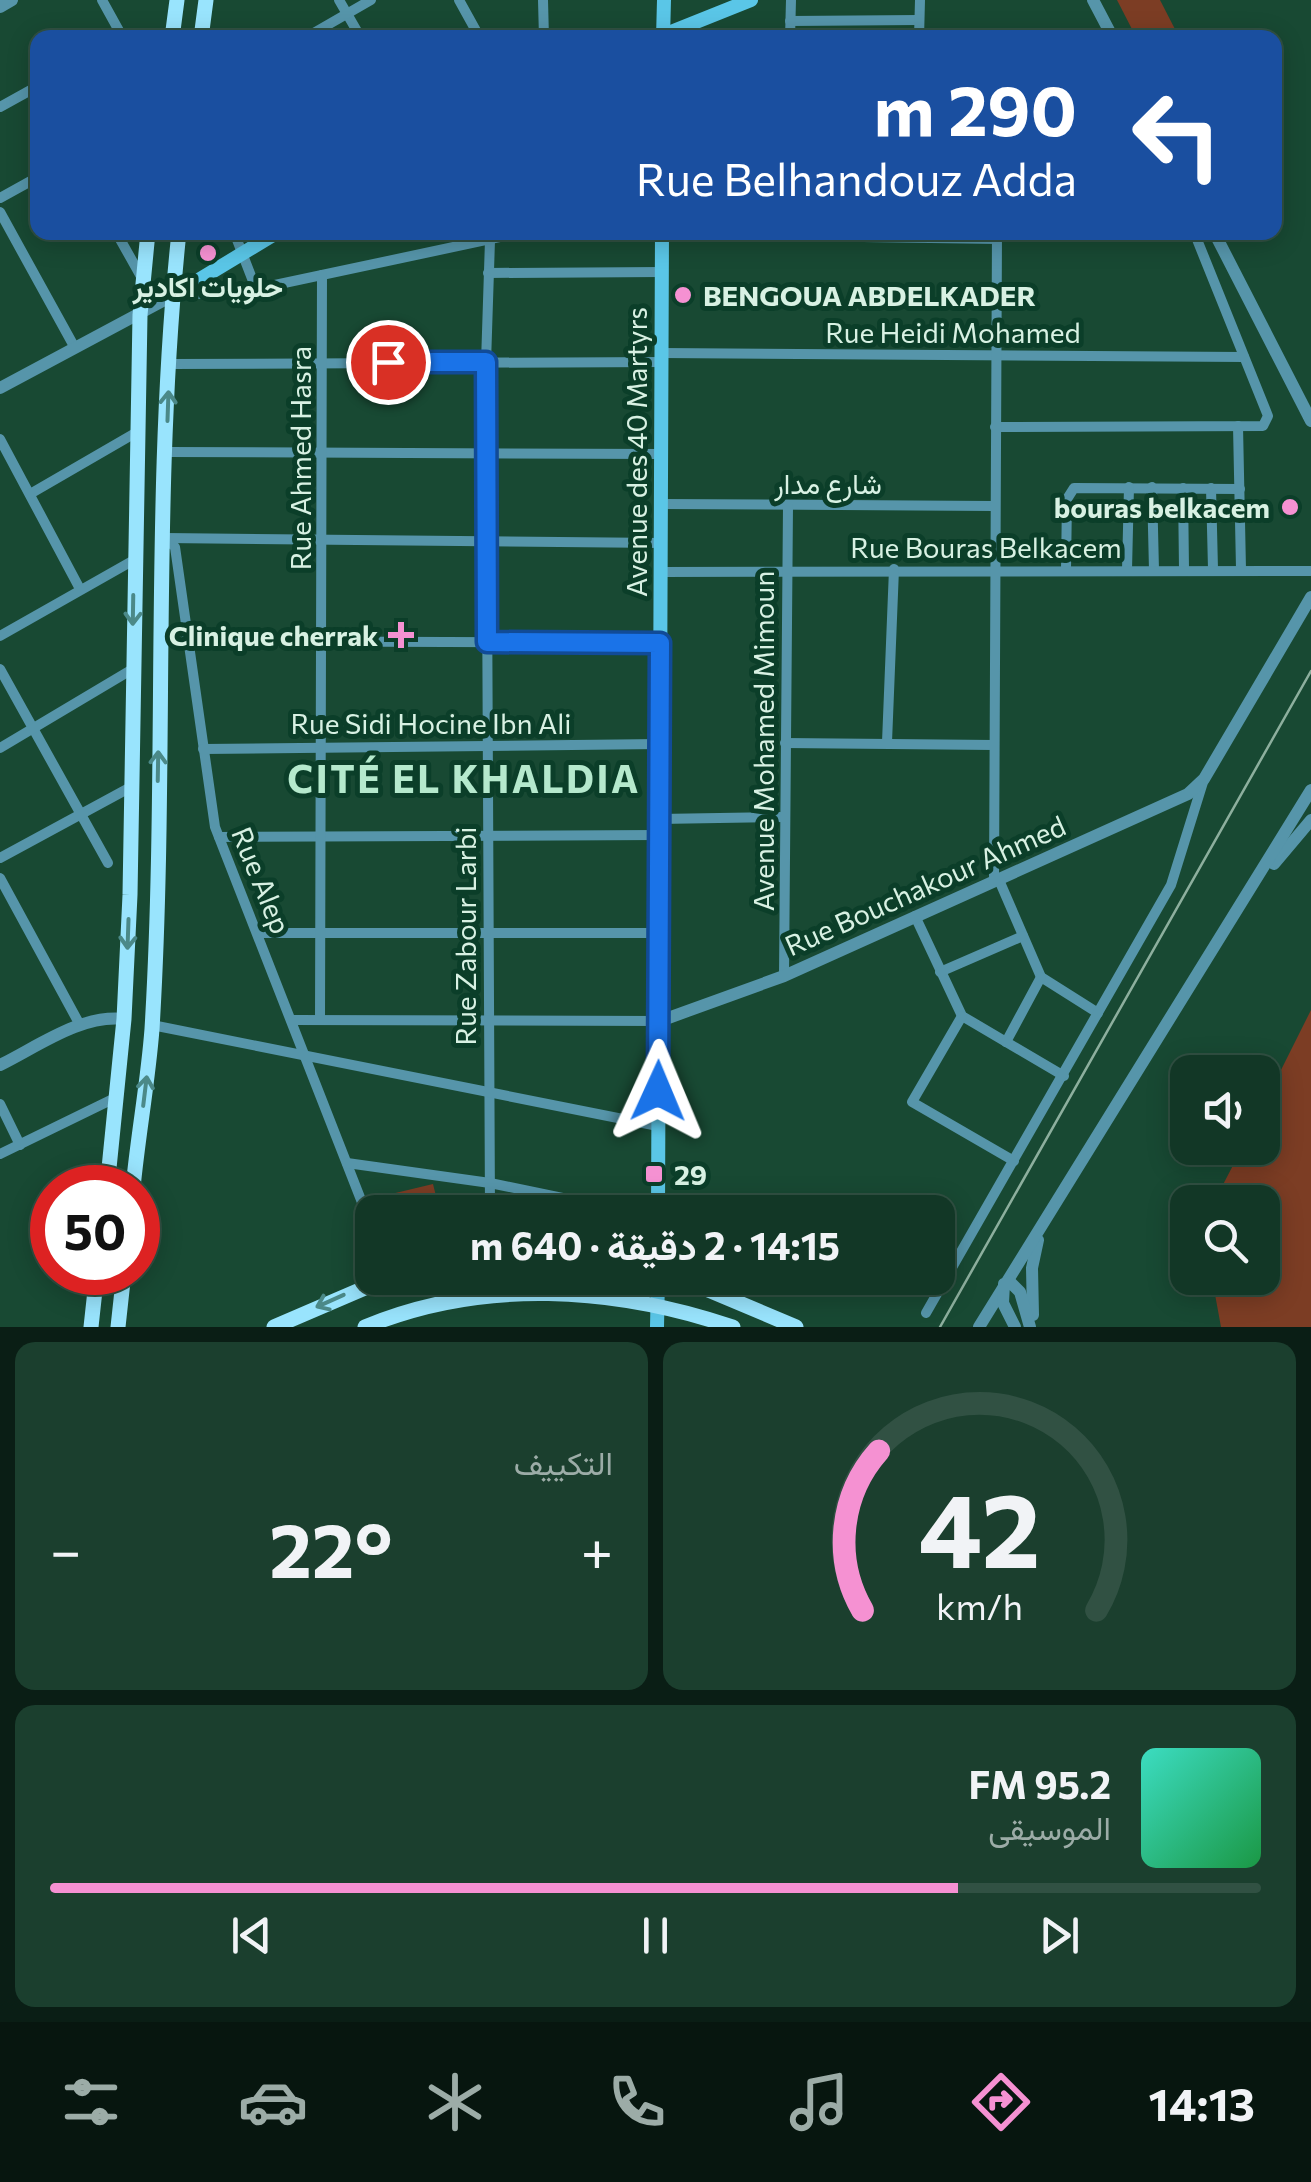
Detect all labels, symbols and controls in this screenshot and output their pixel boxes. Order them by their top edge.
text: 290 m [873,65,1077,150]
icon: left [1112,70,1242,200]
text: Rue Belhandouz Adda [636,150,1077,205]
marker: حلويات اكادير [197,242,219,264]
place label: حلويات اكادير [132,269,283,305]
place label: BENGOUA ABDELKADER [703,278,1036,312]
marker: BENGOUA ABDELKADER [672,284,694,306]
street label: Avenue des 40 Martyrs [619,307,653,597]
street label: Rue Heidi Mohamed [825,315,1081,349]
pin [346,320,431,405]
icon: arrive [361,335,416,390]
street label: Rue Ahmed Hasra [283,346,317,570]
one-way arrow [159,391,178,423]
street label: شارع مدار [773,466,882,503]
place label: bouras belkacem [1054,490,1270,524]
marker: bouras belkacem [1279,496,1301,518]
street label: Rue Bouras Belkacem [850,530,1122,564]
street label: Avenue Mohamed Mimoun [746,571,780,911]
one-way arrow [124,592,142,625]
place label: Clinique cherrak [169,618,378,652]
marker: Clinique cherrak [388,622,414,648]
street label: Rue Sidi Hocine Ibn Ali [290,706,572,740]
one-way arrow [149,751,168,783]
district label: CITÉ EL KHALDIA [287,754,641,801]
street label: Rue Bouchakour Ahmed [779,808,1071,962]
street label: Rue Alep [225,822,299,938]
street label: Rue Zabour Larbi [448,827,482,1045]
one-way arrow [119,918,138,950]
position arrow [606,1039,710,1143]
map controls [1170,1055,1280,1295]
button: sound [1170,1055,1280,1165]
one-way arrow [136,1075,155,1107]
place label: 29 [674,1157,707,1191]
marker: 29 [643,1163,665,1185]
speed limit sign: 50 [30,1165,160,1295]
button: search [1170,1185,1280,1295]
text: 14:15 · 2 دقيقة · 640 m [470,1221,840,1268]
one-way arrow [315,1293,346,1311]
text: التكييف [514,1442,613,1482]
text: 42 [918,1462,1041,1589]
text: 22° [269,1502,393,1593]
text: − [50,1515,81,1582]
text: + [581,1515,613,1582]
text: km/h [936,1584,1023,1627]
text: 95.2 FM [968,1760,1111,1807]
text: الموسيقى [988,1807,1111,1847]
icon: previous [224,1908,279,1963]
icon: pause [628,1908,683,1963]
icon: next [1032,1908,1087,1963]
icon: filters [56,2067,126,2137]
icon: car [238,2067,308,2137]
icon: climate [420,2067,490,2137]
icon: phone [602,2067,672,2137]
icon: music [784,2067,854,2137]
icon: directions [966,2067,1036,2137]
text: 14:13 [1149,2075,1255,2130]

